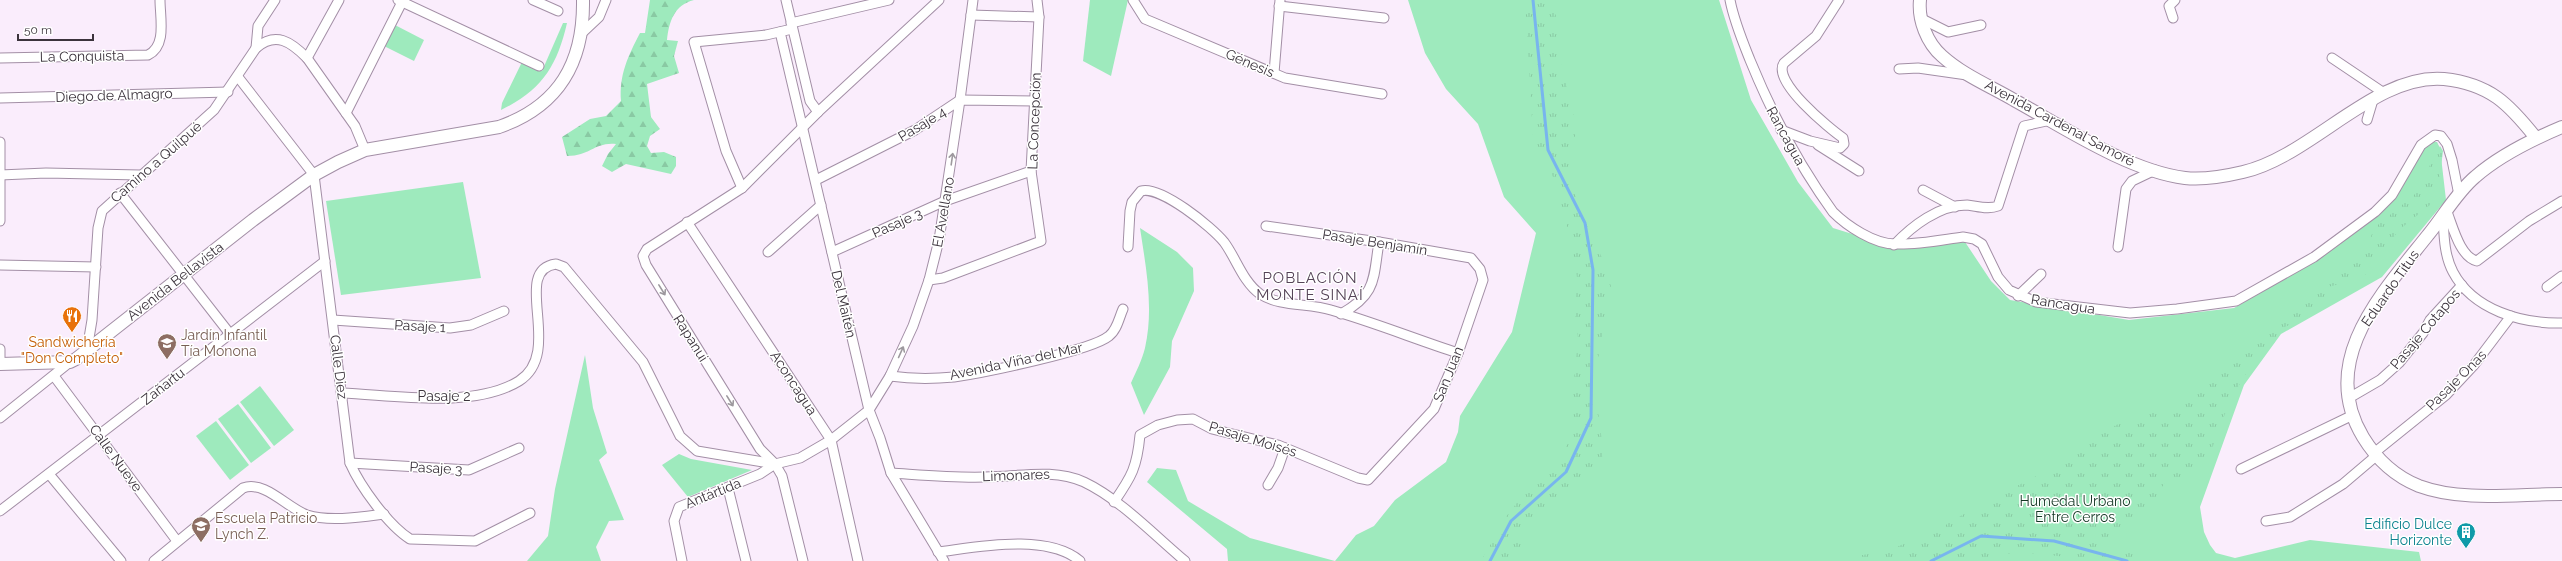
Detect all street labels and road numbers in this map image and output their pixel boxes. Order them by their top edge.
street label: Génesis [1223,46,1277,80]
street label: La Conquista [40,47,124,65]
street label: La Concepción [1024,72,1044,170]
street label: Avenida Cardenal Samoré [1982,77,2138,169]
street label: Diego de Almagro [55,85,173,105]
street label: Pasaje 4 [895,103,949,145]
street label: Rancagua [1763,104,1809,168]
street label: Camino a Quilpué [107,118,205,206]
street label: El Avellano [929,176,957,248]
street label: Pasaje 3 [870,205,924,241]
street label: Pasaje Benjamín [1321,226,1429,258]
street label: Avenida Bellavista [124,238,226,324]
street label: Eduardo Titus [2358,247,2422,329]
street label: Del Maitén [828,269,860,339]
street label: Pasaje Cotapos [2387,286,2463,372]
street label: Rancagua [2030,291,2096,317]
street label: Rapanui [670,312,712,364]
street label: Pasaje 1 [394,317,446,335]
street label: Calle Diez [327,334,351,400]
street label: Avenida Viña del Mar [948,339,1084,383]
street label: San Juan [1430,344,1466,404]
street label: Pasaje Onas [2423,346,2490,413]
street label: Aconcagua [767,348,821,418]
street label: Zañartu [138,364,188,408]
street label: Pasaje 2 [418,388,470,404]
street label: Pasaje Moisés [1207,418,1299,460]
street label: Calle Nueve [86,421,146,495]
street label: Pasaje 3 [409,459,463,477]
street label: Limonares [982,466,1050,484]
street label: Antártida [683,475,743,511]

